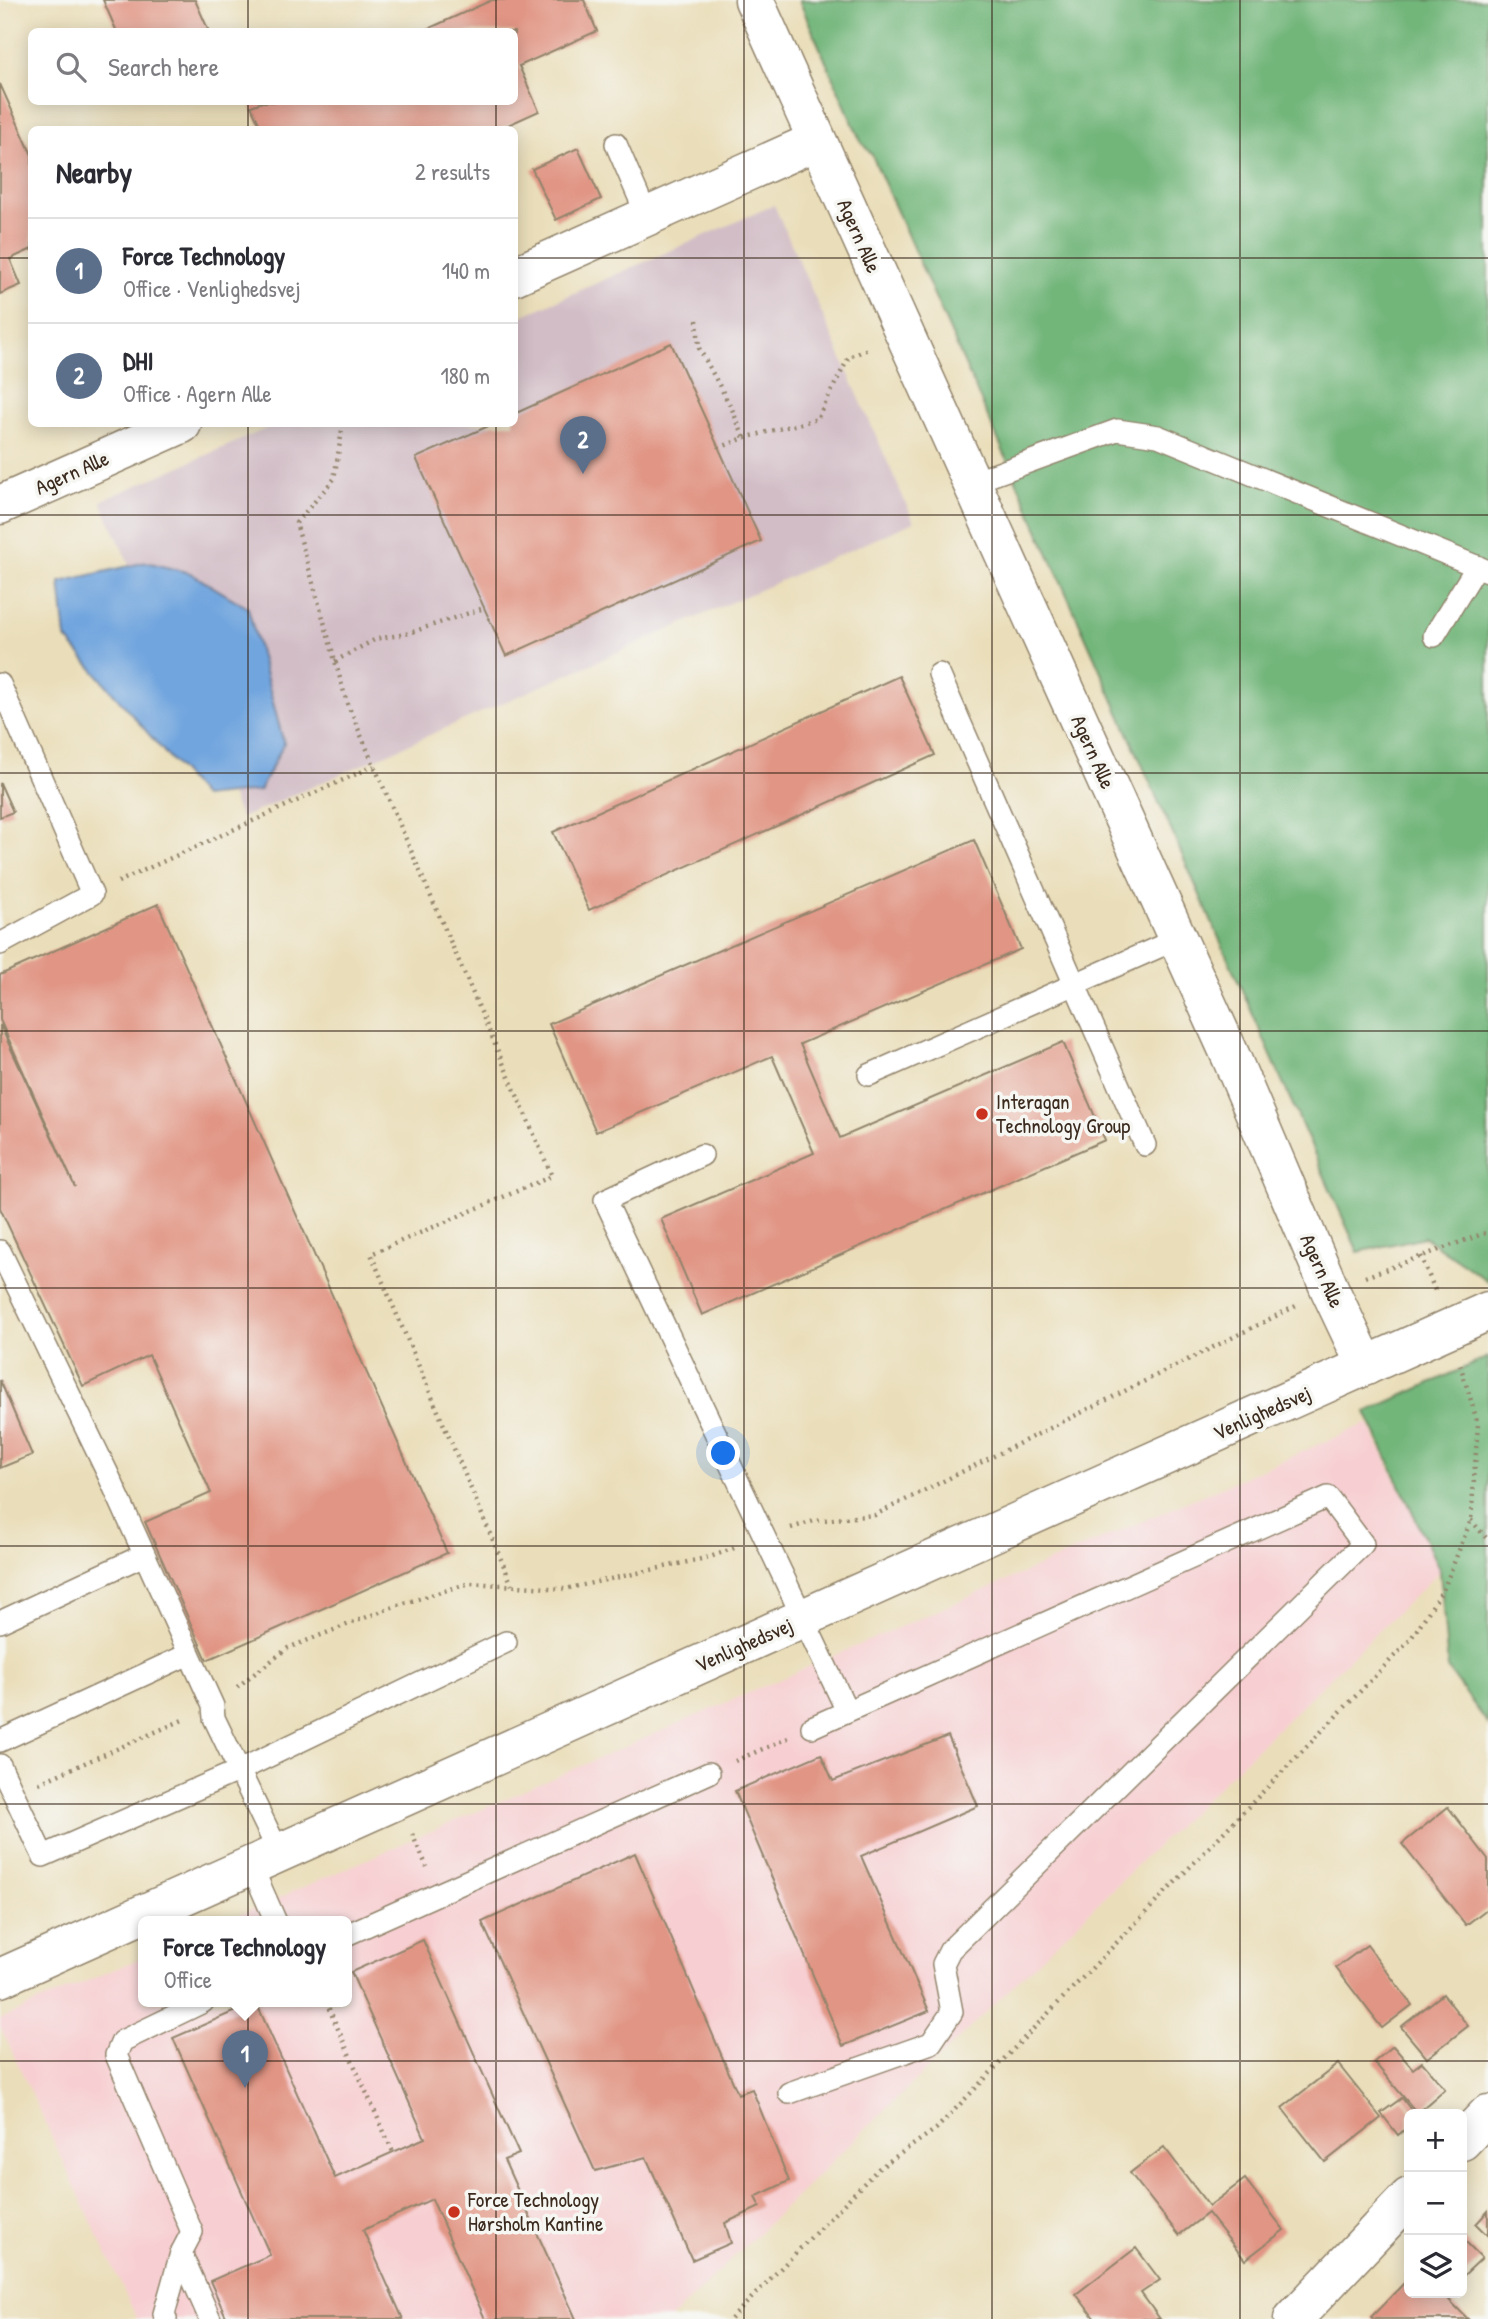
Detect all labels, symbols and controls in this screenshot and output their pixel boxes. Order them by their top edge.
search box [28,28,518,105]
icon: search [52,48,90,86]
text: Search here [108,49,219,84]
text: Nearby [56,152,132,192]
text: 2 results [415,156,490,187]
street label: Agern Alle [830,194,889,277]
text: Force Technology [123,238,285,273]
text: 1 [75,255,83,286]
text: 140 m [442,255,490,286]
text: Office · Venlighedsvej [123,273,301,304]
text: DHI [123,343,154,378]
text: 2 [74,360,84,391]
text: 180 m [440,360,490,391]
text: Office · Agern Alle [123,378,272,409]
pin: 2 [560,416,606,474]
street label: Agern Alle [30,443,113,502]
street label: Agern Alle [1064,710,1123,793]
place label: Interagan Technology Group [996,1087,1130,1140]
marker: Interagan Technology Group [974,1106,990,1122]
street label: Agern Alle [1293,1229,1352,1312]
street label: Venlighedsvej [1208,1378,1315,1447]
your location [706,1436,740,1470]
street label: Venlighedsvej [690,1610,797,1679]
popup [138,1916,352,2007]
text: Force Technology [164,1929,326,1964]
text: Office [164,1964,212,1995]
pin: 1 [222,2030,268,2088]
map controls [1404,2109,1467,2298]
button: + [1404,2109,1467,2172]
button: − [1404,2172,1467,2235]
place label: Force Technology Hørsholm Kantine [467,2185,603,2238]
marker: Force Technology Hørsholm Kantine [446,2204,462,2220]
button: layers [1404,2235,1467,2298]

